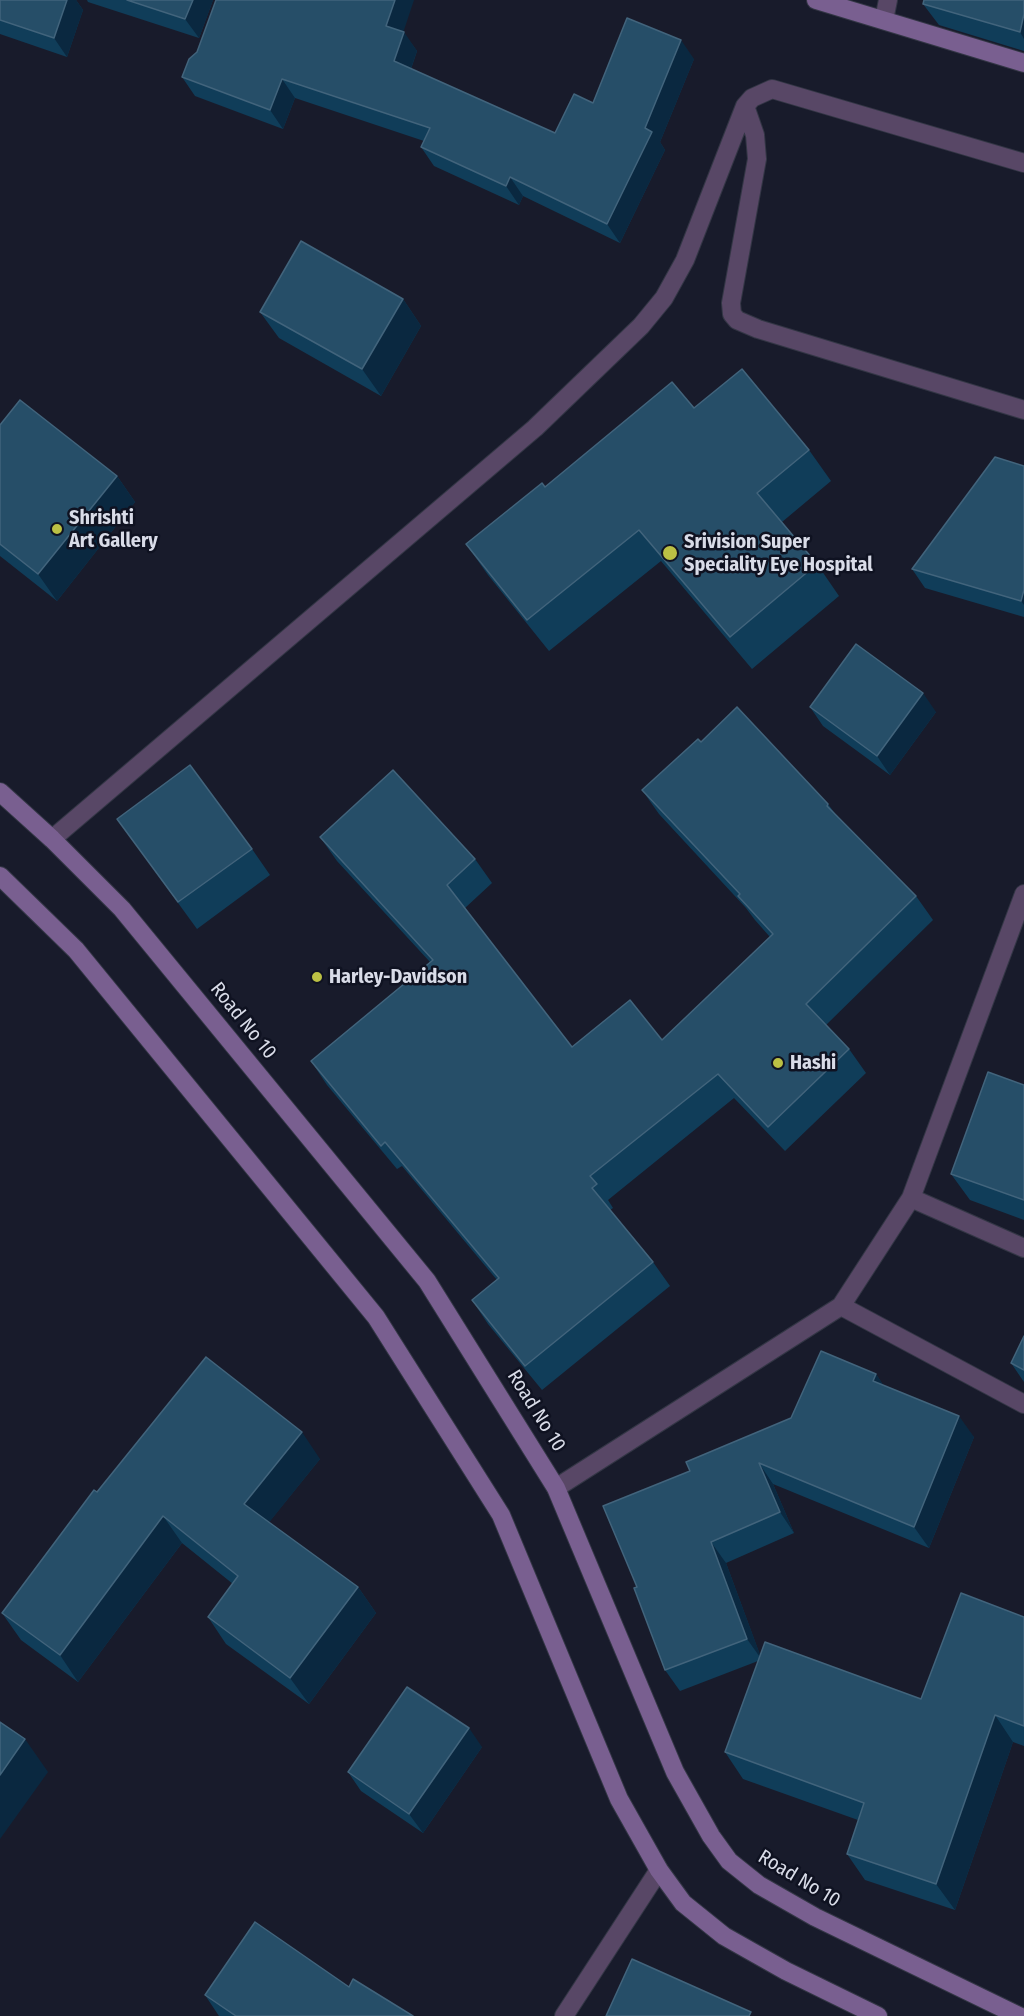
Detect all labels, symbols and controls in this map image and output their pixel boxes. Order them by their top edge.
place label: Shrishti Art Gallery [69,506,158,553]
marker: Shrishti Art Gallery [50,522,64,536]
place label: Srivision Super Speciality Eye Hospital [684,530,873,577]
marker: Srivision Super Speciality Eye Hospital [661,544,679,562]
place label: Harley-Davidson [329,965,467,989]
marker: Harley-Davidson [310,970,324,984]
street label: Road No 10 [205,978,281,1064]
place label: Hashi [790,1051,836,1075]
marker: Hashi [771,1056,785,1070]
street label: Road No 10 [502,1366,570,1456]
street label: Road No 10 [754,1845,844,1913]

